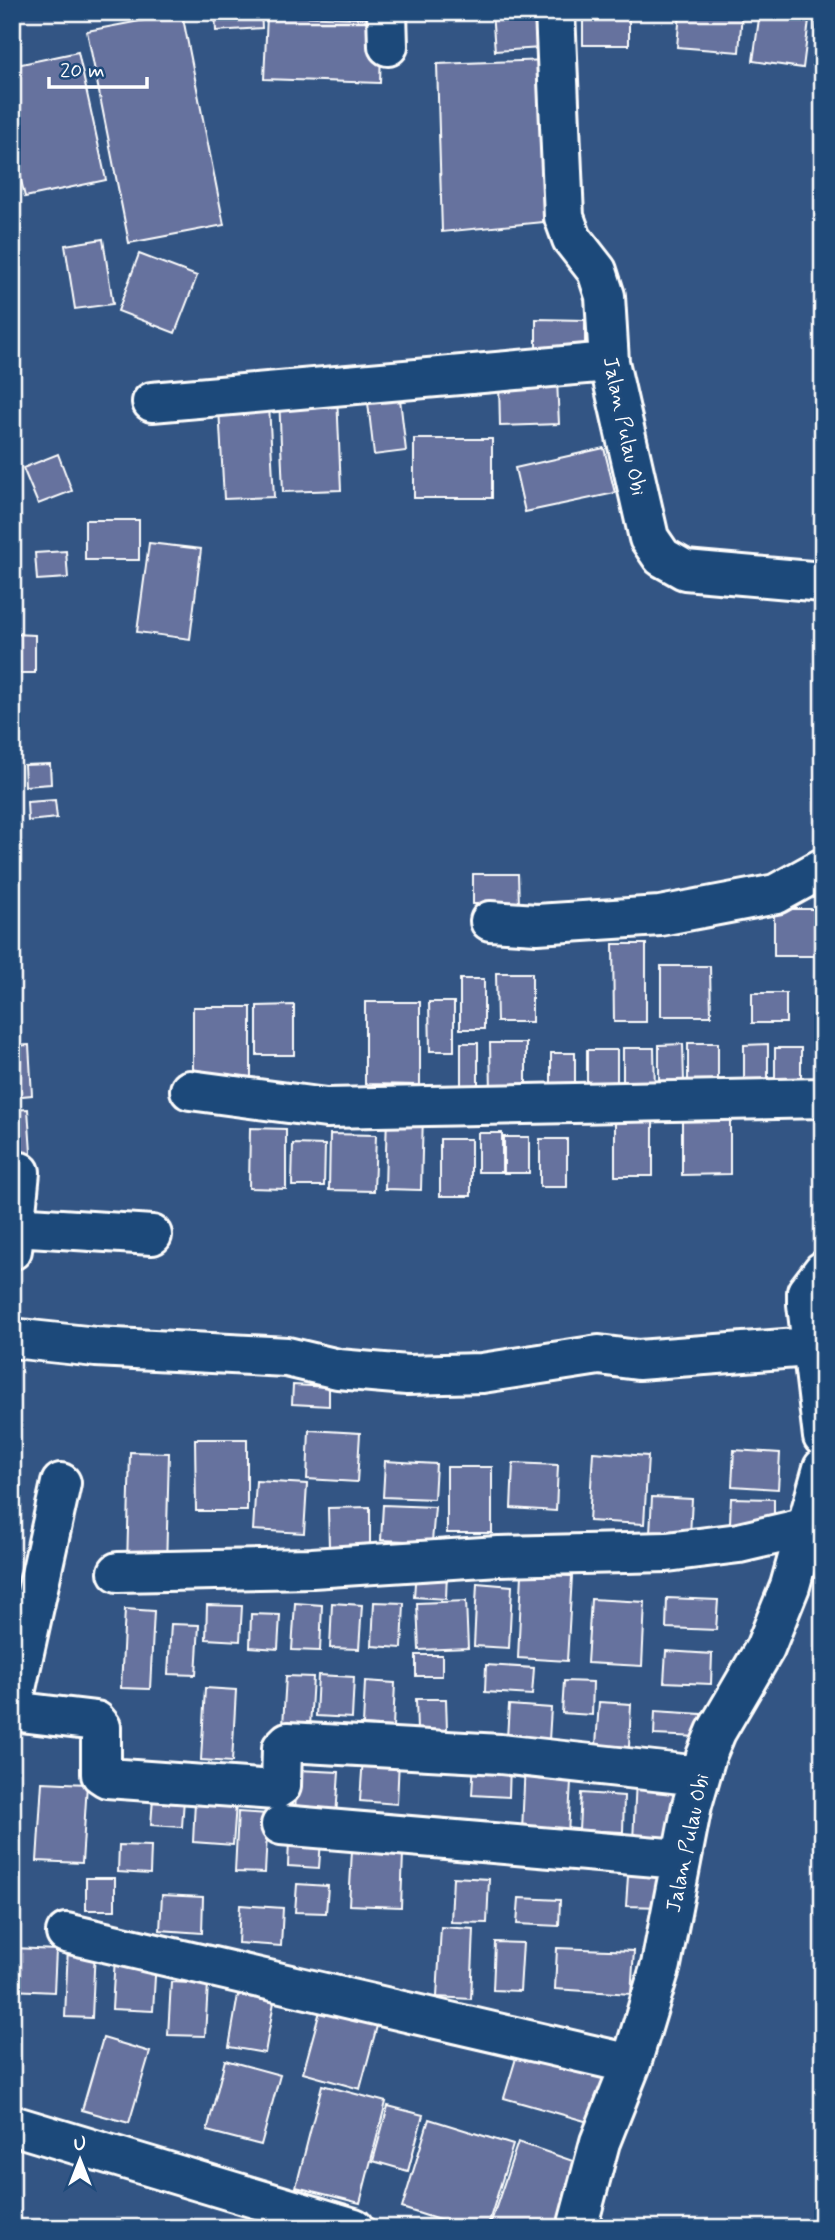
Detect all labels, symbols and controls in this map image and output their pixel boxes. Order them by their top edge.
scale bar [49,46,147,90]
text: 20 m [60,57,105,85]
street label: Jalan Pulau Obi [596,354,652,498]
street label: Jalan Pulau Obi [660,1771,716,1915]
north arrow [46,2124,116,2194]
text: U [74,2132,86,2157]

